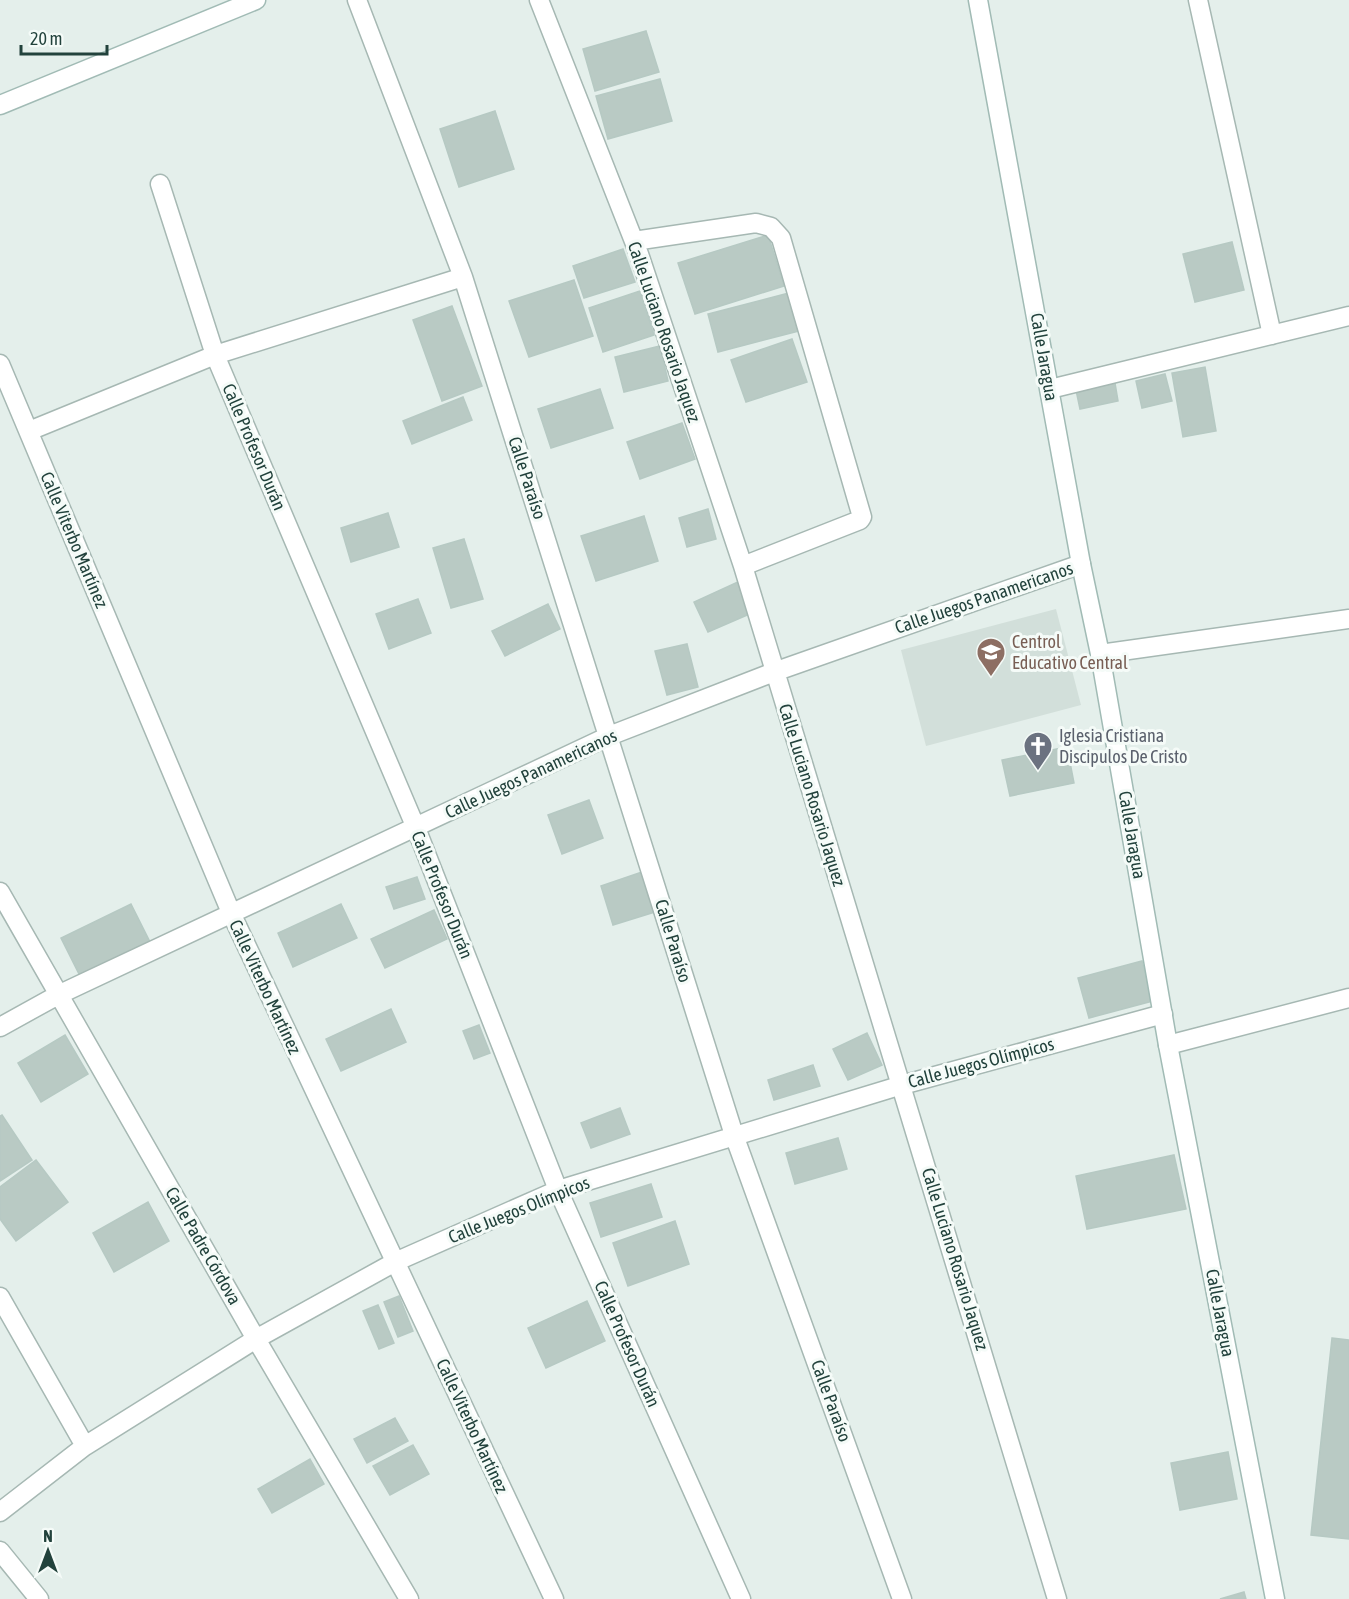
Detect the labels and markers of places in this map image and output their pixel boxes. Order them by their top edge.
place label: Centrol Educativo Central [1012,631,1128,673]
school or university icon: Centrol Educativo Central [975,636,1007,678]
place label: Iglesia Cristiana Discipulos De Cristo [1059,725,1188,767]
church icon: Iglesia Cristiana Discipulos De Cristo [1022,730,1054,772]

